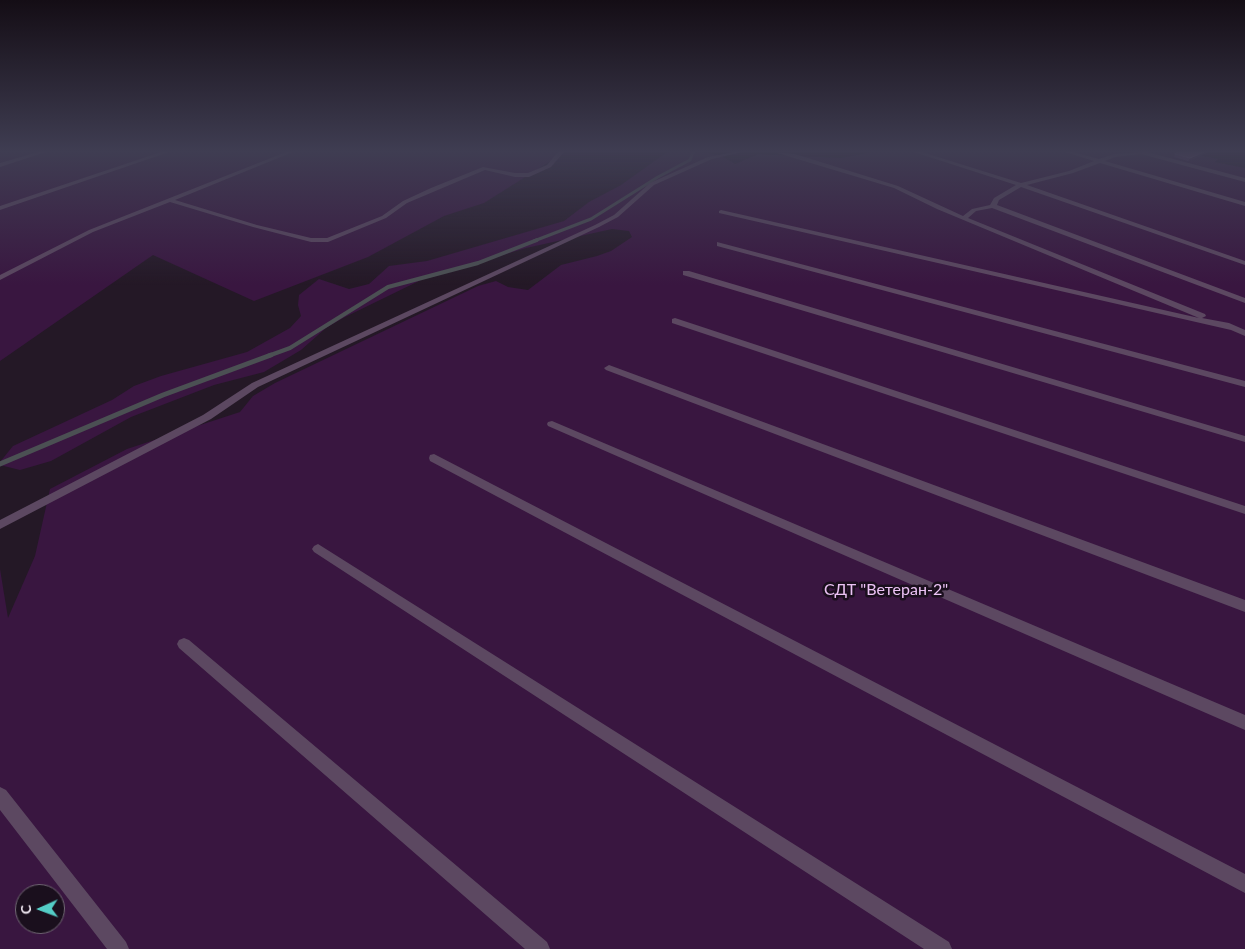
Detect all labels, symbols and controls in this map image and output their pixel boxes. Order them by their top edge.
park label: СДТ "Ветеран-2" [824,580,948,600]
north arrow [15,884,65,934]
text: С [17,905,34,914]

